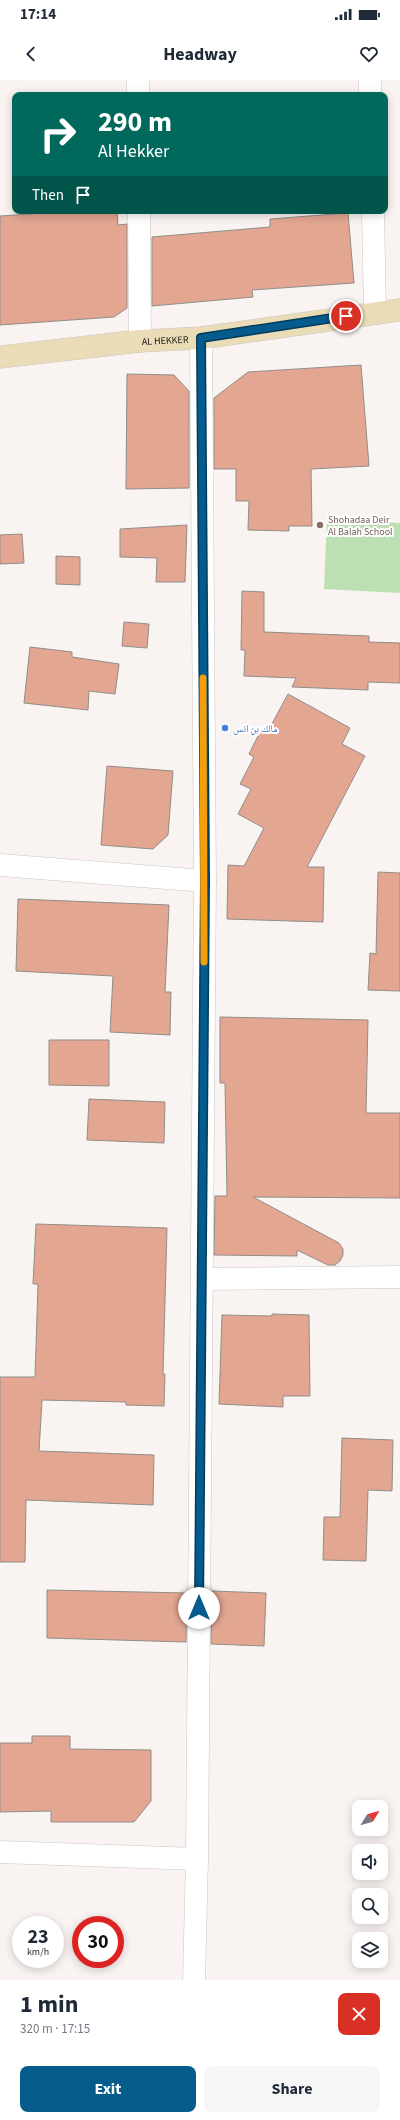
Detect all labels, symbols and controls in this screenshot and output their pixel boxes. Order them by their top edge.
text: 17:14 [20,4,56,25]
text: Headway [163,42,237,67]
icon: back [20,43,42,65]
icon: heart [358,43,380,65]
text: 290 m [98,102,172,142]
icon: right [32,108,84,160]
text: Al Hekker [98,139,169,164]
icon: arrive [72,184,94,206]
text: Then [32,185,64,206]
pin [329,299,363,333]
icon: arrive [335,305,357,327]
street label: AL HEKKER [141,333,189,349]
place label: Shohadaa Deir Al Balah School [328,513,393,539]
marker: Shohadaa Deir Al Balah School [315,520,325,530]
place label: مالك بن انس [233,722,278,736]
marker: مالك بن انس [220,723,230,733]
position arrow [178,1587,220,1629]
north arrow [352,1800,388,1836]
map controls [352,1800,388,1968]
button: sound [352,1844,388,1880]
button: search [352,1888,388,1924]
speed limit sign: 30 [72,1916,124,1968]
text: 23 [27,1923,49,1951]
button: layers [352,1932,388,1968]
text: km/h [27,1945,49,1959]
text: 1 min [20,1987,78,2022]
button: close [338,1993,380,2035]
text: 320 m · 17:15 [20,2020,90,2038]
button: Exit [20,2066,196,2112]
button: Share [204,2066,380,2112]

